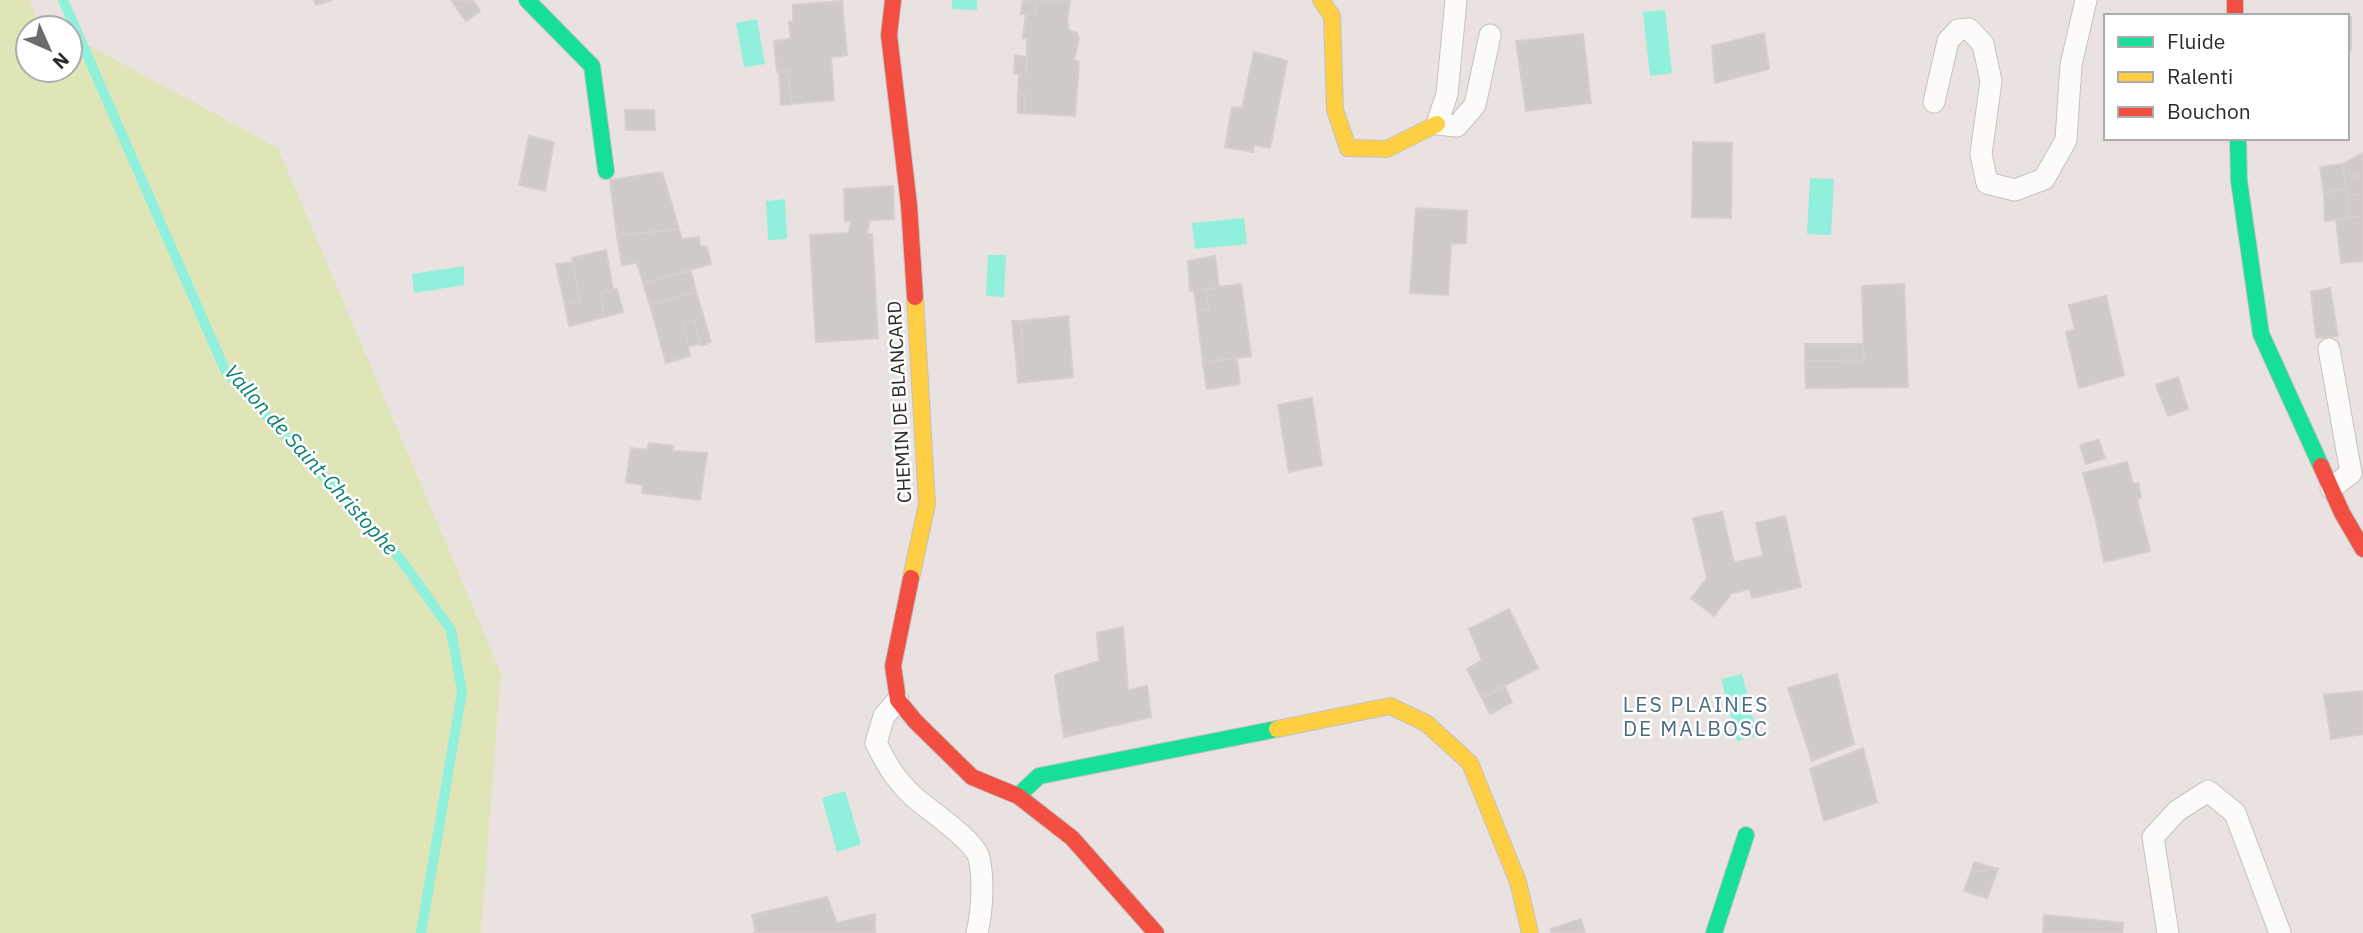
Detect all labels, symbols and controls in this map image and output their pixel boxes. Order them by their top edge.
north arrow [14,14,84,84]
legend [2104,14,2349,140]
text: Fluide [2167,27,2225,55]
text: N [48,48,74,74]
text: Ralenti [2167,62,2233,90]
text: Bouchon [2167,97,2251,125]
street label: CHEMIN DE BLANCARD [882,300,916,504]
water label: Vallon de Saint-Christophe [218,358,405,561]
district label: LES PLAINES DE MALBOSC [1623,690,1769,742]

